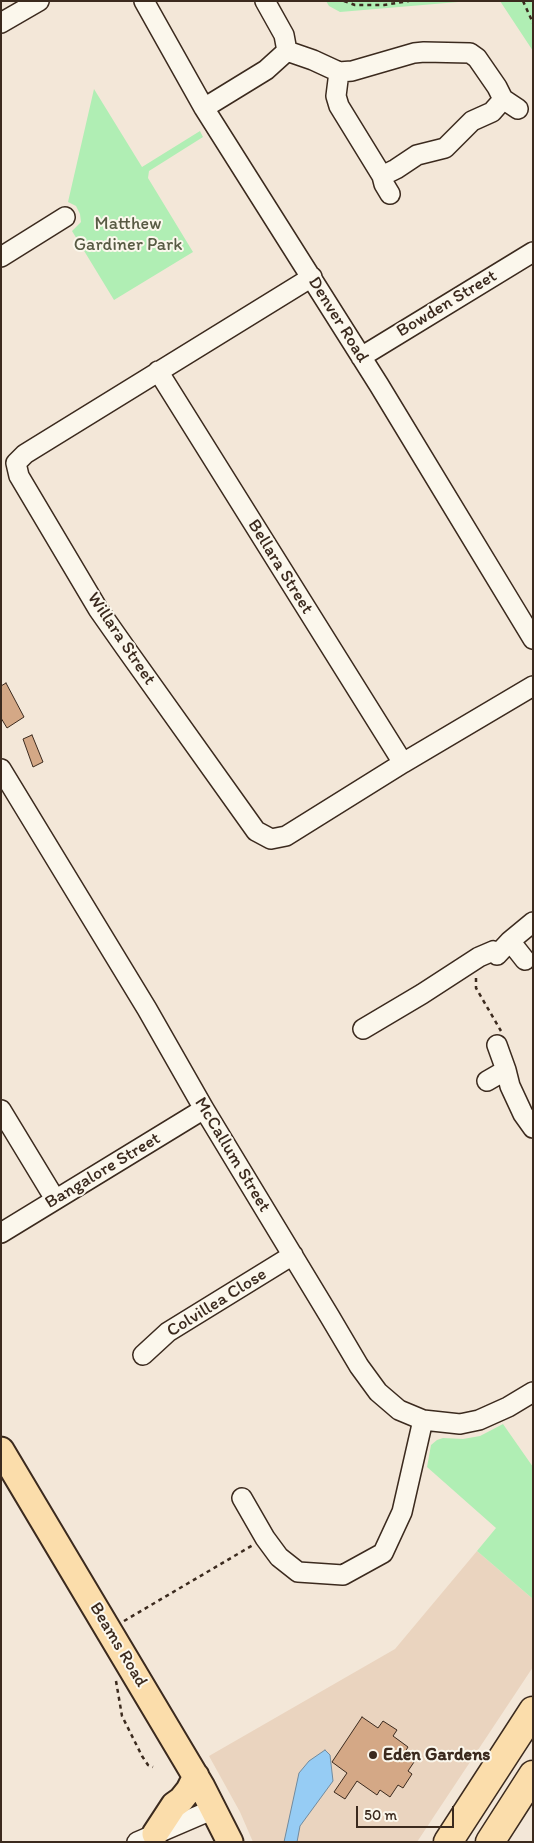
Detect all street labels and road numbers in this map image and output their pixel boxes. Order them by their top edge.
street label: Bowden Street [393,266,501,342]
street label: Denver Road [303,273,373,367]
street label: Bellara Street [242,516,318,618]
street label: Willara Street [82,589,160,689]
street label: McCallum Street [189,1094,275,1216]
street label: Bangalore Street [41,1128,165,1214]
street label: Colvillea Close [163,1264,271,1342]
street label: Beams Road [84,1599,152,1691]

